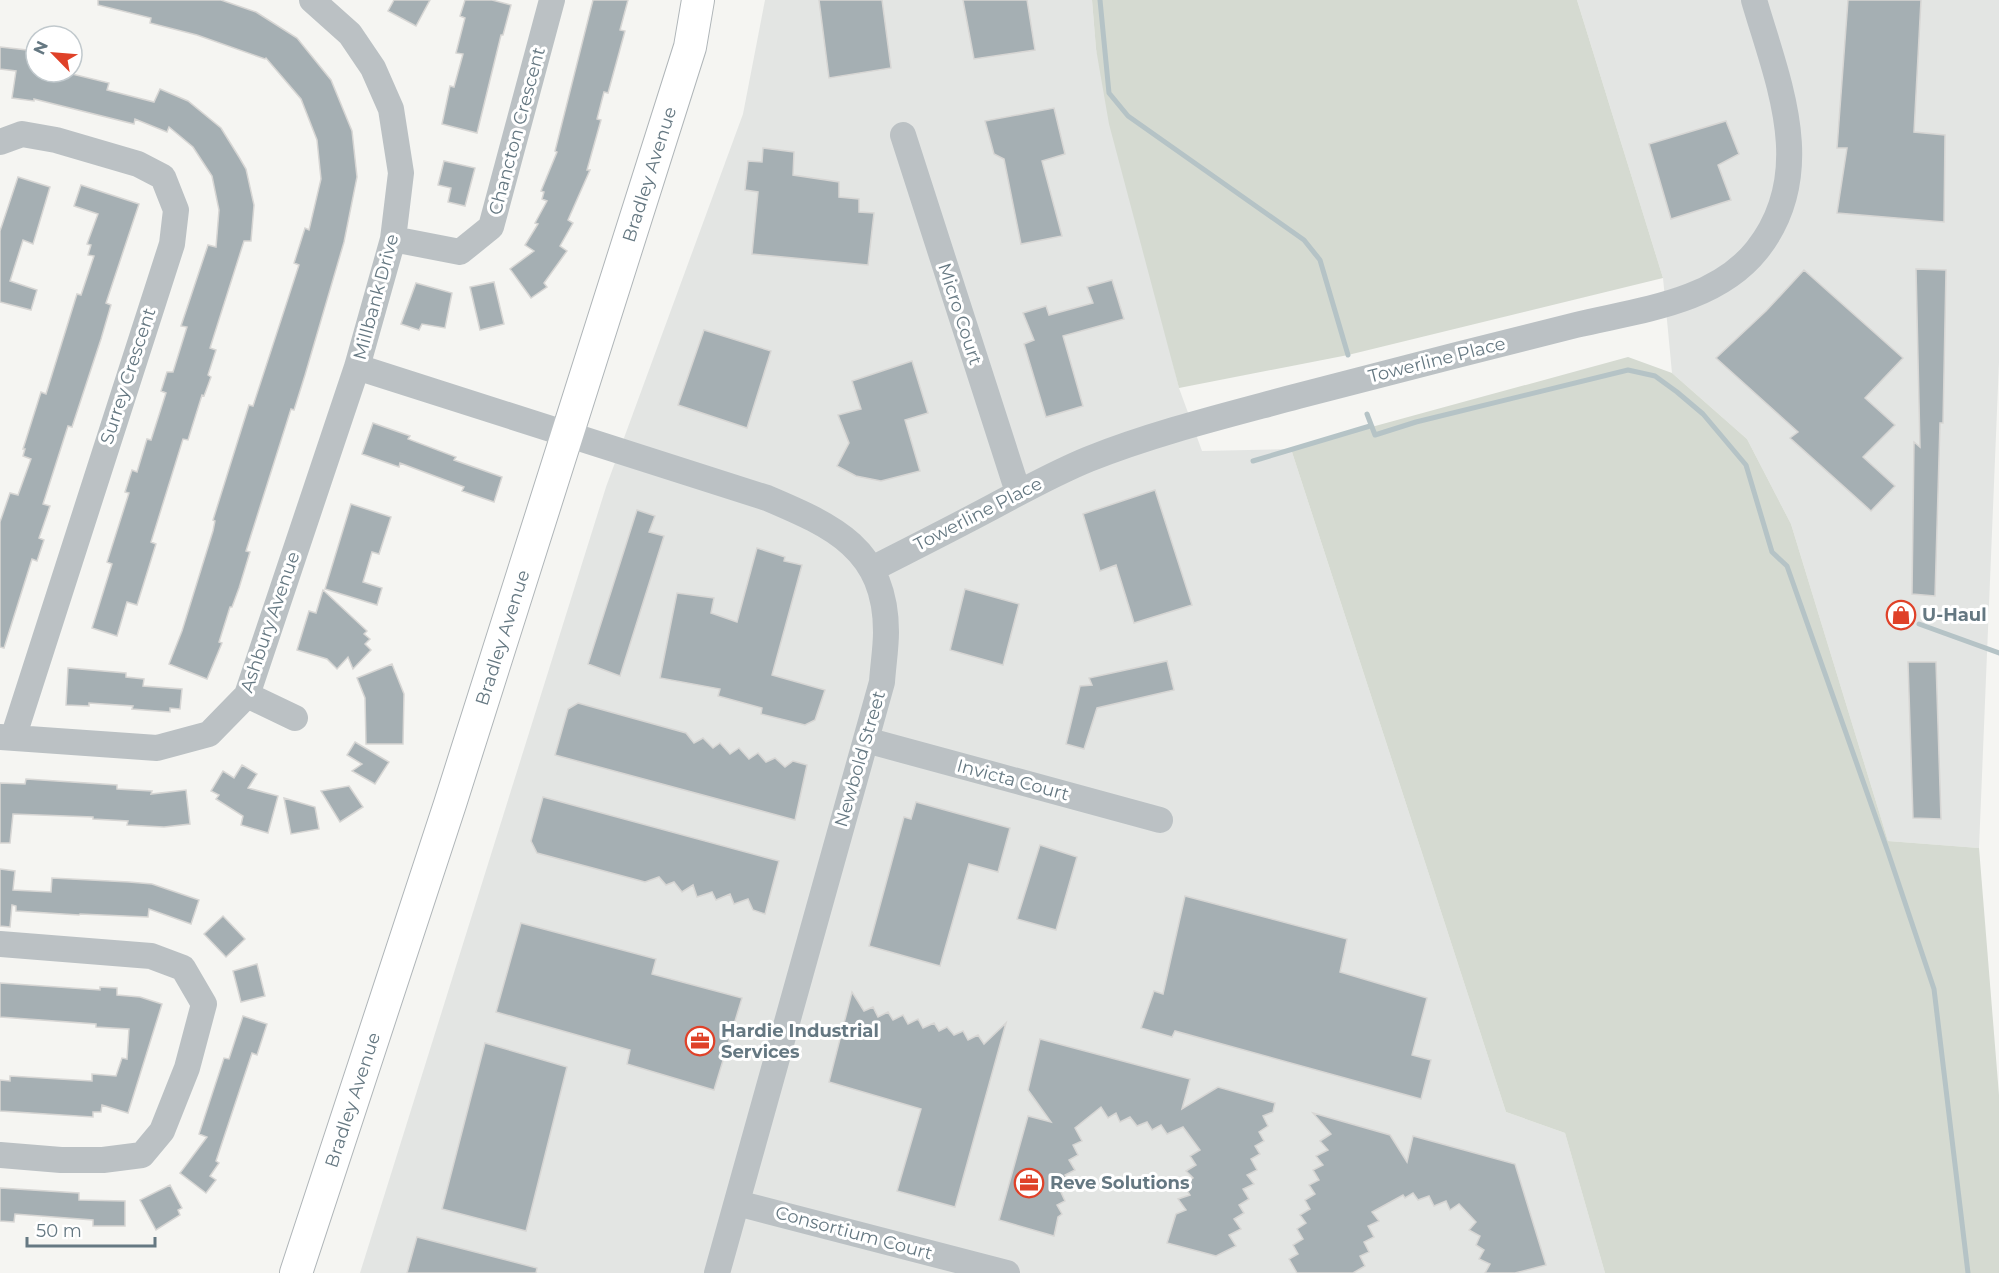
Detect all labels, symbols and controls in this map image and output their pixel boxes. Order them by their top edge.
north arrow [24,24,84,84]
text: N [30,38,52,58]
street label: Chancton Crescent [484,45,550,217]
street label: Bradley Avenue [618,104,681,245]
street label: Millbank Drive [349,232,403,362]
street label: Micro Court [933,260,987,368]
street label: Surrey Crescent [96,305,160,447]
street label: Towerline Place [1366,332,1508,388]
street label: Towerline Place [910,472,1046,556]
street label: Ashbury Avenue [236,549,304,695]
street label: Bradley Avenue [471,567,535,708]
shop icon: U-Haul [1885,599,1917,631]
place label: U-Haul [1922,604,1987,626]
street label: Newbold Street [830,688,890,830]
street label: Invicta Court [955,754,1071,806]
place label: Hardie Industrial Services [721,1020,879,1063]
office icon: Hardie Industrial Services [684,1025,716,1057]
street label: Bradley Avenue [320,1030,385,1170]
office icon: Reve Solutions [1013,1167,1045,1199]
place label: Reve Solutions [1050,1172,1190,1194]
street label: Consortium Court [773,1201,935,1265]
scale bar [27,1210,154,1248]
text: 50 m [36,1220,82,1242]

